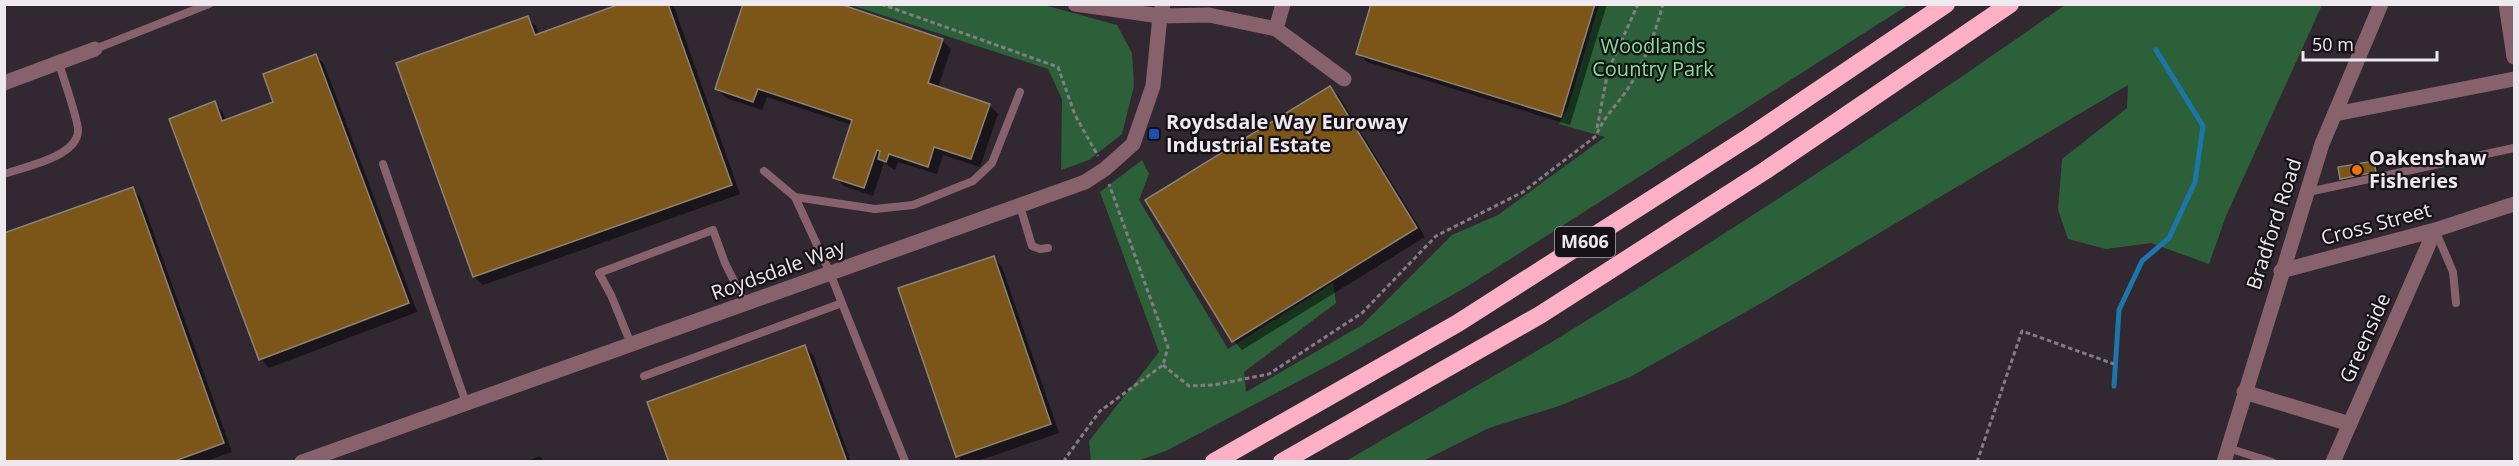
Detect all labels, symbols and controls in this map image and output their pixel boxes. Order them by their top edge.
scale bar [2303,24,2436,62]
park label: Woodlands Country Park [1592,32,1714,82]
text: 50 m [2312,32,2354,56]
place label: Roydsdale Way Euroway Industrial Estate [1166,108,1408,158]
marker: Roydsdale Way Euroway Industrial Estate [1147,127,1161,141]
place label: Oakenshaw Fisheries [2369,144,2487,194]
street label: Bradford Road [2240,155,2307,293]
marker: Oakenshaw Fisheries [2350,163,2364,177]
street label: Cross Street [2318,196,2434,251]
road number: M606 [1555,227,1615,257]
street label: Roydsdale Way [707,232,849,306]
street label: Greenside [2333,289,2396,387]

